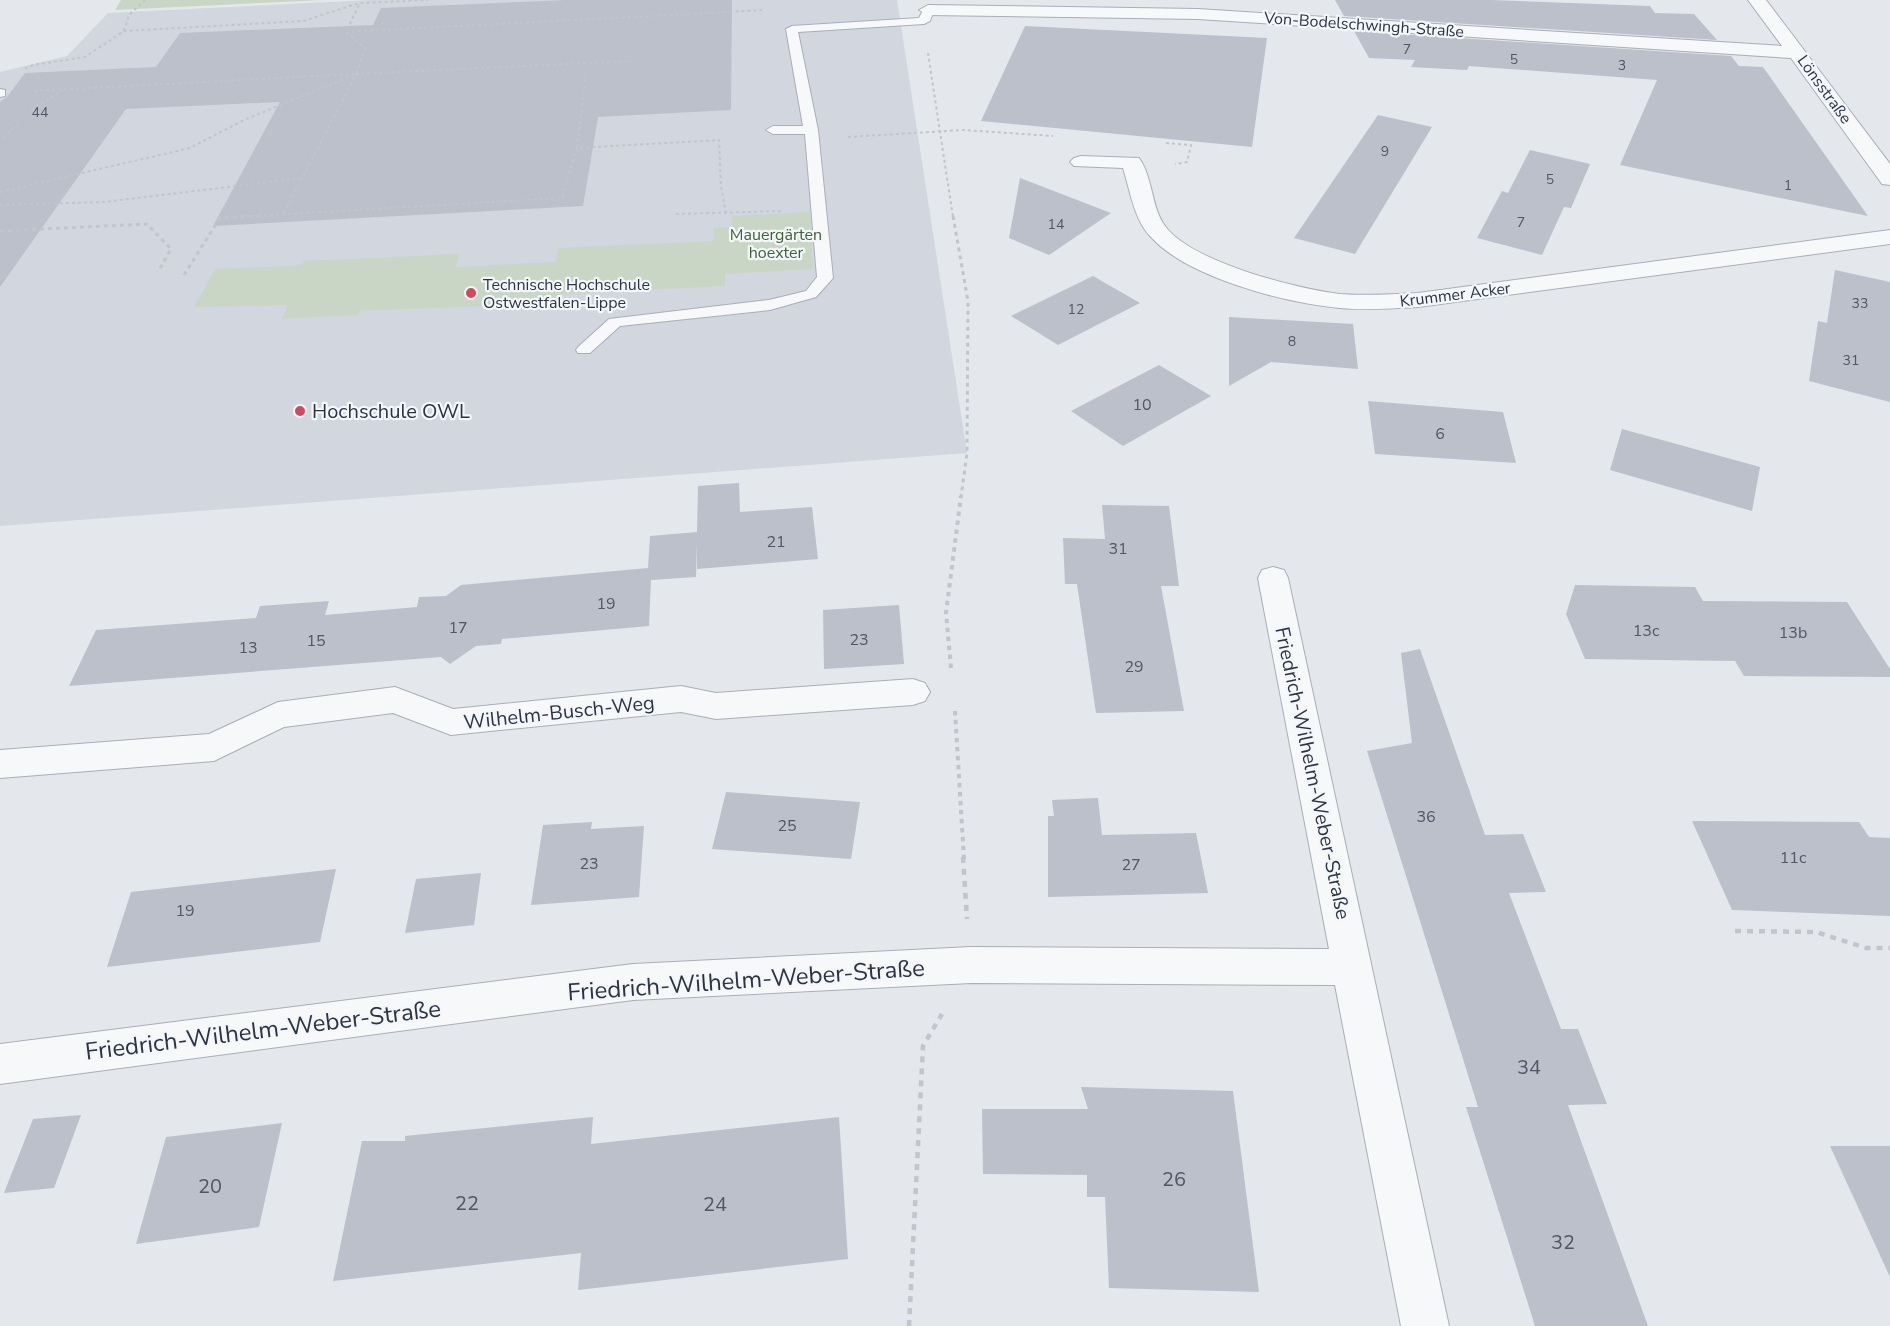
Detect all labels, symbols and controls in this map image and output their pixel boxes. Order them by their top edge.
street label: Von-Bodelschwingh-Straße [1262,7,1465,43]
house number: 7 [1403,40,1411,59]
house number: 5 [1510,50,1518,69]
street label: Lönsstraße [1792,51,1857,128]
house number: 3 [1618,56,1626,75]
house number: 44 [32,103,48,122]
house number: 9 [1381,142,1389,161]
house number: 5 [1546,170,1554,189]
house number: 1 [1784,176,1792,195]
house number: 7 [1517,213,1525,232]
house number: 14 [1048,215,1064,234]
park label: Mauergärten hoexter [730,224,822,264]
place label: Technische Hochschule Ostwestfalen-Lippe [483,274,650,314]
street label: Krummer Acker [1398,277,1512,313]
marker: Technische Hochschule Ostwestfalen-Lippe [464,286,478,300]
house number: 33 [1852,294,1868,313]
house number: 12 [1068,300,1084,319]
house number: 8 [1288,332,1296,351]
house number: 31 [1843,351,1859,370]
house number: 10 [1132,394,1152,416]
place label: Hochschule OWL [312,398,470,425]
marker: Hochschule OWL [293,404,307,418]
house number: 6 [1435,423,1445,445]
house number: 21 [766,531,786,553]
house number: 31 [1108,538,1128,560]
house number: 19 [596,593,616,615]
house number: 17 [448,617,468,639]
house number: 13c [1633,620,1660,642]
house number: 13b [1779,622,1807,644]
street label: Friedrich-Wilhelm-Weber-Straße [1268,624,1357,922]
house number: 23 [849,629,869,651]
house number: 15 [306,630,326,652]
house number: 13 [238,637,258,659]
house number: 29 [1124,656,1144,678]
street label: Wilhelm-Busch-Weg [462,689,656,736]
house number: 36 [1416,806,1436,828]
house number: 25 [777,815,797,837]
house number: 11c [1780,847,1807,869]
house number: 23 [579,853,599,875]
house number: 27 [1121,854,1141,876]
house number: 19 [175,900,195,922]
street label: Friedrich-Wilhelm-Weber-Straße [566,952,926,1008]
street label: Friedrich-Wilhelm-Weber-Straße [83,992,443,1068]
house number: 34 [1517,1054,1541,1081]
house number: 26 [1162,1166,1186,1193]
house number: 20 [198,1173,222,1200]
house number: 22 [455,1190,479,1217]
house number: 24 [703,1191,727,1218]
house number: 32 [1551,1229,1575,1256]

